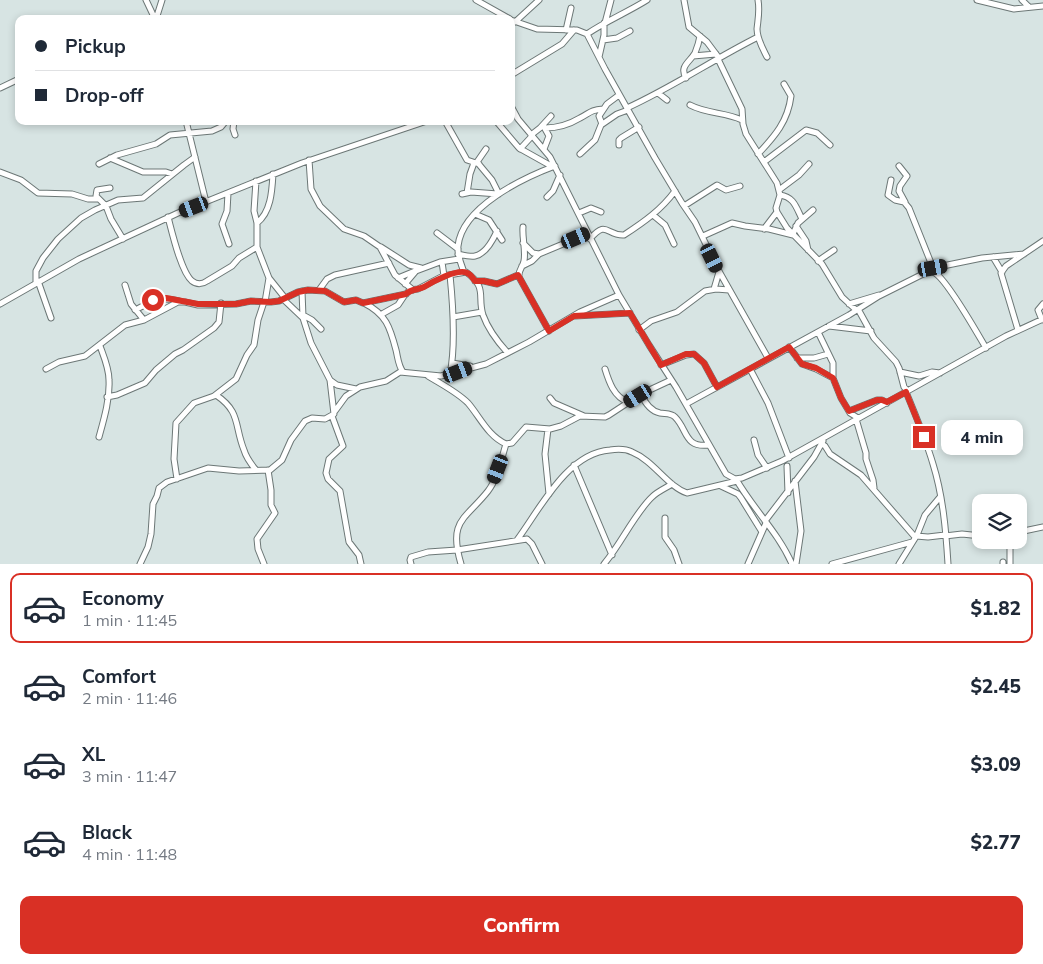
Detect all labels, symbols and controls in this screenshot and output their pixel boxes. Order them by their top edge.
text: Pickup [65,34,126,58]
text: Drop-off [65,83,143,107]
car [177,195,210,219]
car [559,225,592,251]
car [698,241,725,275]
car [916,258,949,278]
route start [142,289,164,311]
car [441,360,474,384]
car [621,382,654,410]
callout: 4 min [942,420,1024,454]
route end [913,426,935,448]
text: 4 min [961,427,1003,447]
car [485,452,510,486]
map controls [972,494,1027,549]
button: layers [972,494,1027,549]
icon: car [22,586,67,631]
text: Economy [82,586,164,610]
text: $1.82 [970,596,1021,620]
text: 1 min · 11:45 [82,610,177,630]
icon: car [22,664,67,709]
text: Comfort [82,664,156,688]
text: $2.45 [970,674,1021,698]
text: 2 min · 11:46 [82,688,177,708]
icon: car [22,742,67,787]
text: XL [82,742,105,766]
text: $3.09 [970,752,1021,776]
text: 3 min · 11:47 [82,766,177,786]
icon: car [22,820,67,865]
text: Black [82,820,132,844]
text: $2.77 [970,830,1021,854]
text: 4 min · 11:48 [82,844,177,864]
button: Confirm [20,896,1023,954]

